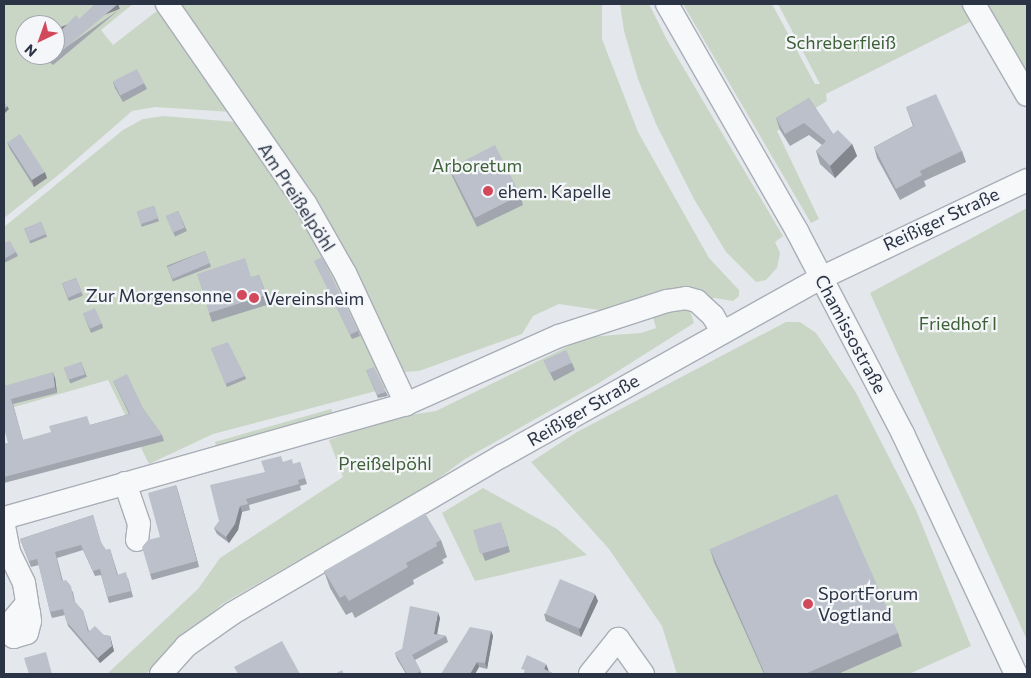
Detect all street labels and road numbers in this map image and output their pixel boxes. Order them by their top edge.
street label: Am Preißelpöhl [254,139,340,255]
street label: Reißiger Straße [880,183,1002,255]
street label: Chamissostraße [811,271,891,397]
street label: Reißiger Straße [523,369,643,451]

